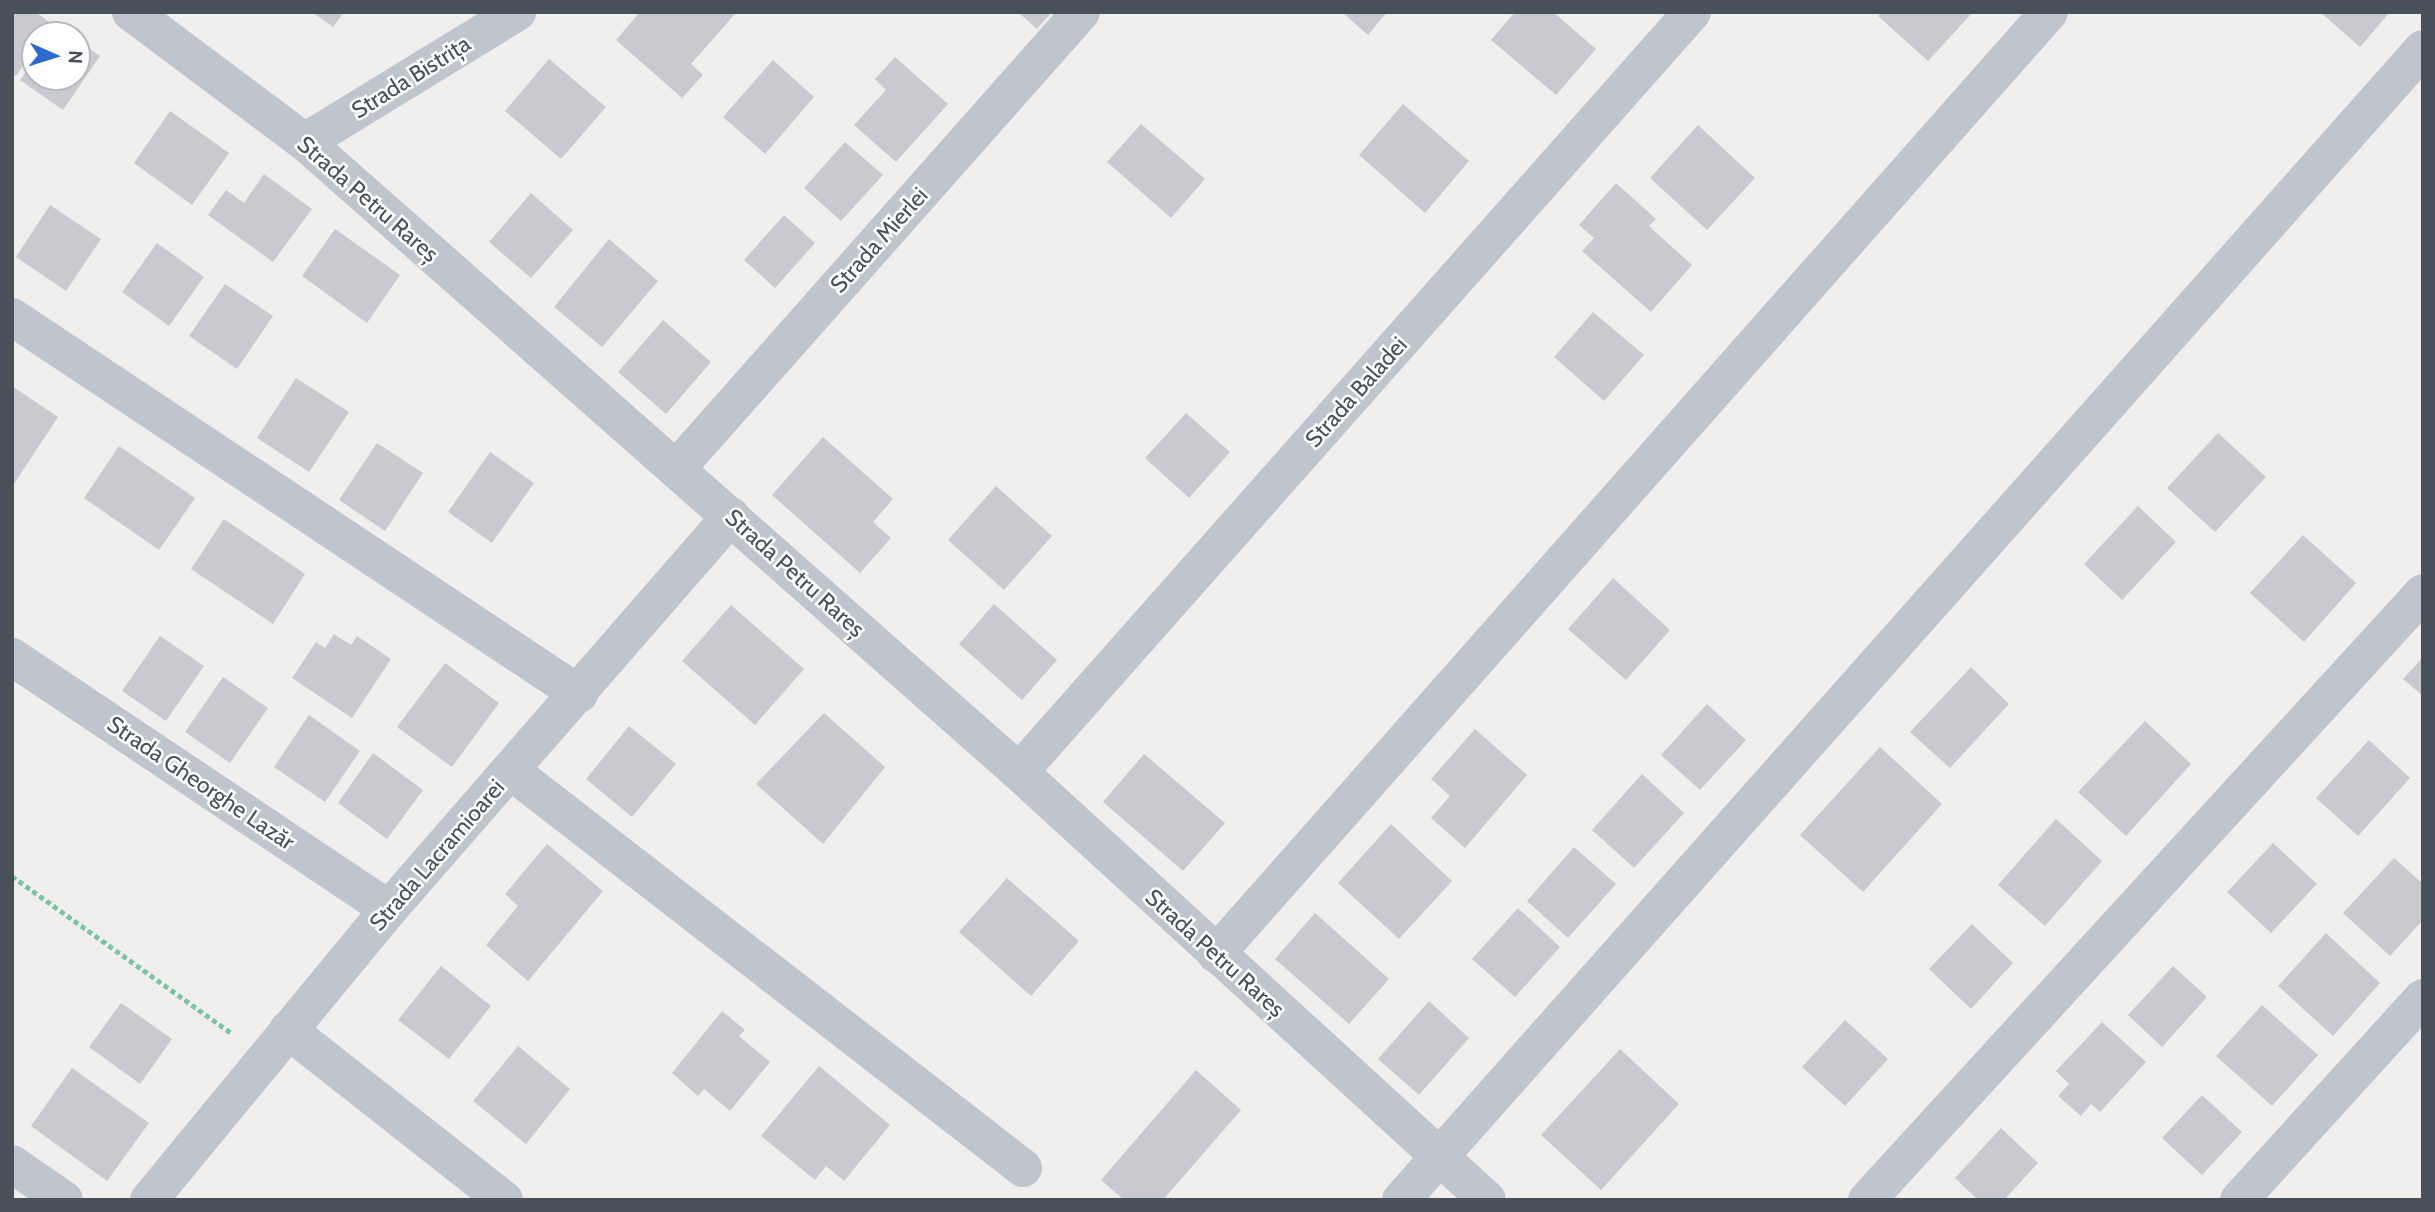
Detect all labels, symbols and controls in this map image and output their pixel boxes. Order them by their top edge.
north arrow [21,21,91,91]
street label: Strada Bistrița [347,30,475,124]
text: N [64,50,87,64]
street label: Strada Petru Rareș [292,130,444,268]
street label: Strada Mierlei [824,182,934,298]
street label: Strada Baladei [1299,331,1413,453]
street label: Strada Petru Rareș [720,503,870,643]
street label: Strada Gheorghe Lazăr [102,710,300,856]
street label: Strada Lacramioarei [364,774,510,936]
street label: Strada Petru Rareș [1140,883,1290,1023]

